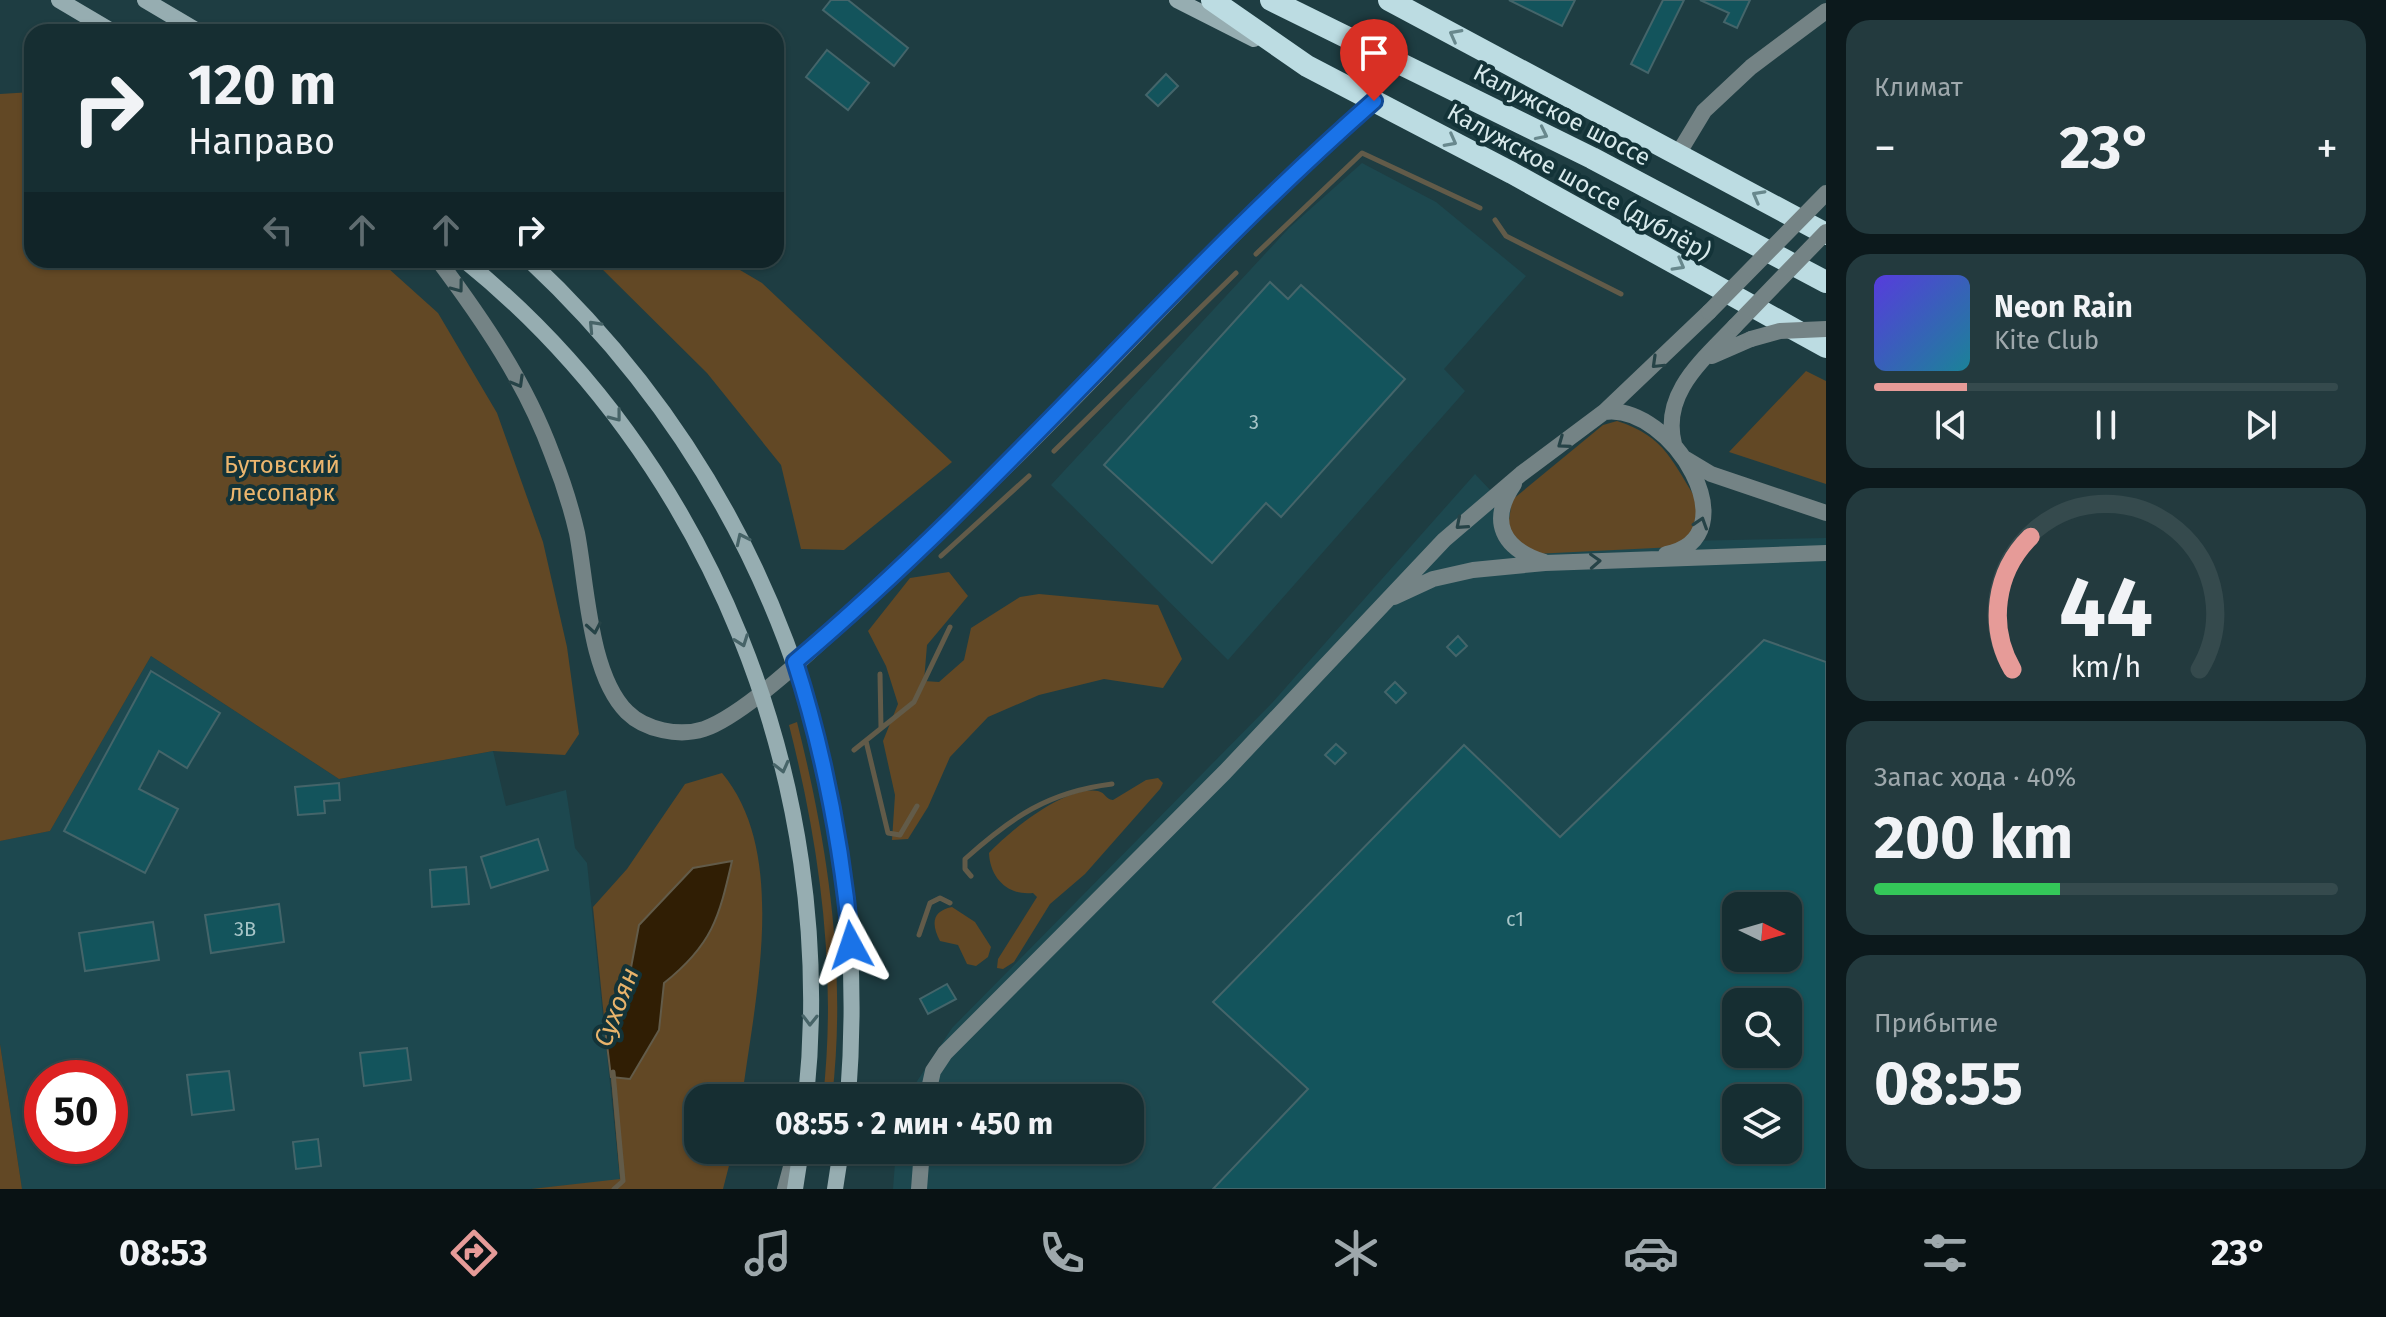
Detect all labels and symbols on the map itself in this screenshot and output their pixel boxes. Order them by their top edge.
pin [1340,19,1408,101]
one-way arrow [1449,30,1464,45]
street label: Калужское шоссе [1469,58,1655,172]
street label: Калужское шоссе (дублёр) [1442,98,1716,266]
one-way arrow [1533,124,1548,139]
one-way arrow [1443,131,1457,146]
one-way arrow [1752,191,1766,206]
one-way arrow [1671,256,1686,271]
one-way arrow [449,278,463,293]
one-way arrow [589,321,604,335]
one-way arrow [1652,354,1666,368]
one-way arrow [508,373,524,387]
one-way arrow [606,407,620,422]
house number: 3 [1249,410,1259,434]
one-way arrow [1557,433,1572,448]
park label: Бутовский лесопарк [224,451,340,507]
one-way arrow [1456,515,1471,529]
one-way arrow [1692,517,1708,530]
one-way arrow [736,533,752,547]
one-way arrow [1589,553,1602,570]
one-way arrow [584,622,601,635]
one-way arrow [732,633,749,647]
one-way arrow [773,760,790,773]
north arrow [1722,892,1802,972]
position arrow [809,903,893,987]
house number: с1 [1506,907,1524,931]
house number: 3В [234,917,256,941]
water label: Сухоян [587,963,646,1051]
one-way arrow [802,1014,819,1027]
speed limit sign: 50 [24,1060,128,1164]

